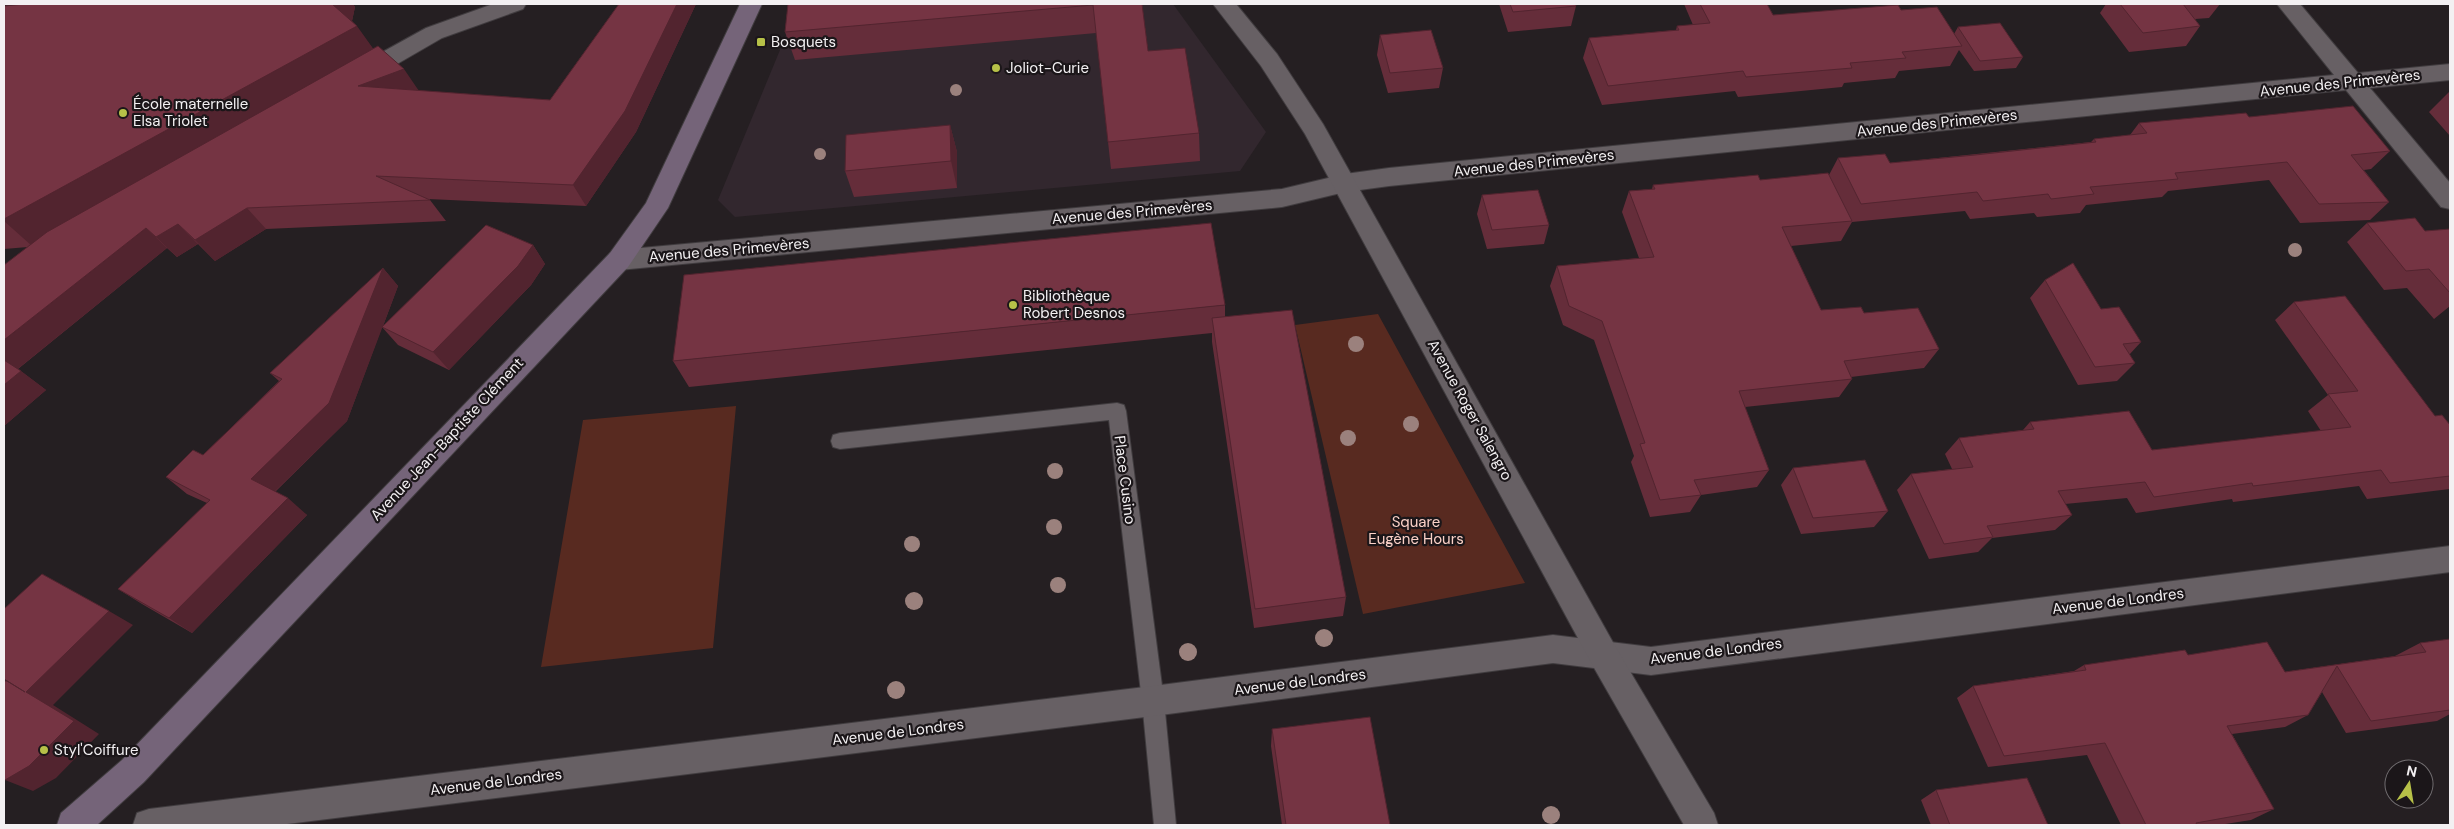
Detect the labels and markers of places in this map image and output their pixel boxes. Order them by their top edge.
place label: Bosquets [771,32,836,52]
marker: Bosquets [755,36,767,48]
place label: Joliot-Curie [1006,58,1089,78]
marker: Joliot-Curie [990,62,1002,74]
place label: École maternelle Elsa Triolet [133,94,248,131]
marker: École maternelle Elsa Triolet [117,107,129,119]
place label: Bibliothèque Robert Desnos [1023,286,1125,323]
marker: Bibliothèque Robert Desnos [1007,299,1019,311]
place label: Styl'Coiffure [54,740,138,760]
marker: Styl'Coiffure [38,744,50,756]

